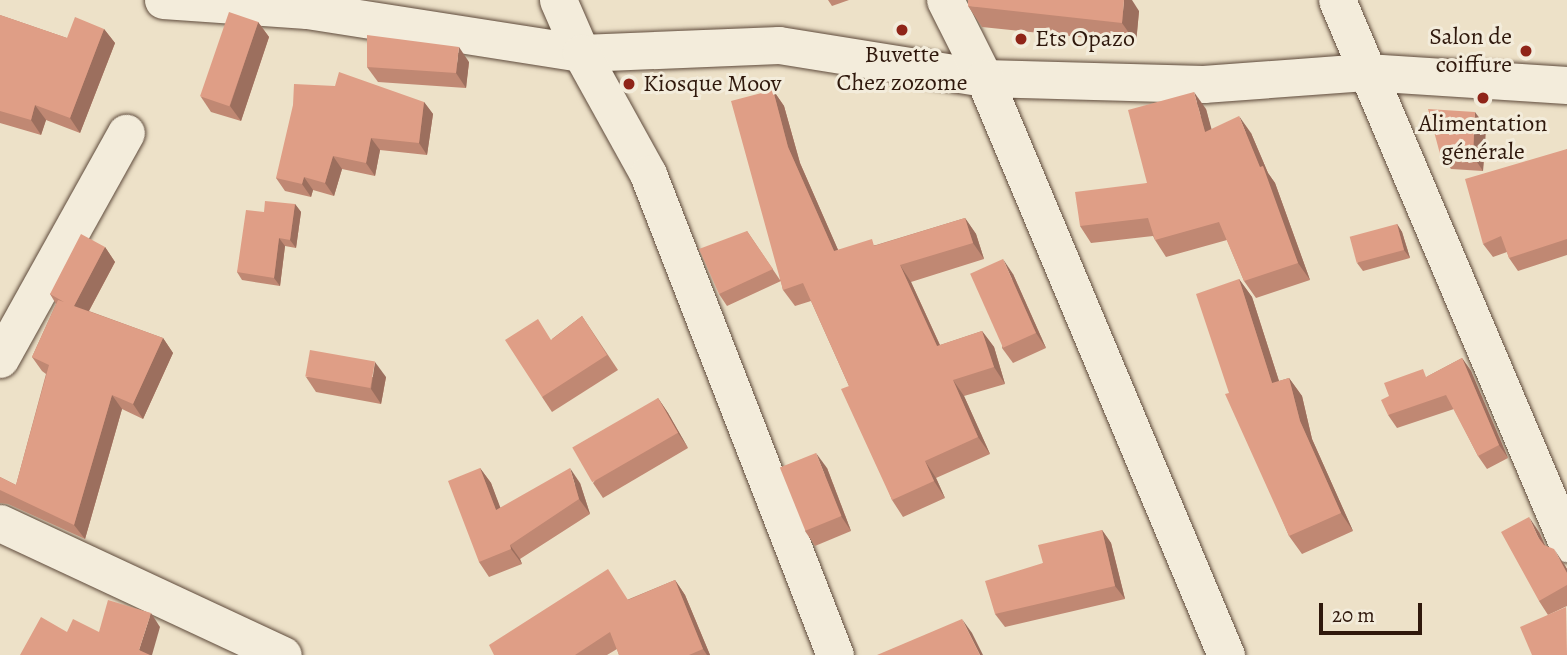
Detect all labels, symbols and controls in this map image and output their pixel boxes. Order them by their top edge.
marker: Buvette Chez zozome [894,22,910,38]
place label: Salon de coiffure [1429,23,1512,79]
place label: Ets Opazo [1035,25,1135,53]
marker: Ets Opazo [1013,31,1029,47]
place label: Buvette Chez zozome [836,41,968,97]
marker: Salon de coiffure [1518,43,1534,59]
place label: Kiosque Moov [643,70,781,98]
marker: Kiosque Moov [621,76,637,92]
marker: Alimentation générale [1475,90,1491,106]
place label: Alimentation générale [1419,110,1547,166]
scale bar [1322,588,1425,632]
text: 20 m [1332,601,1375,629]

